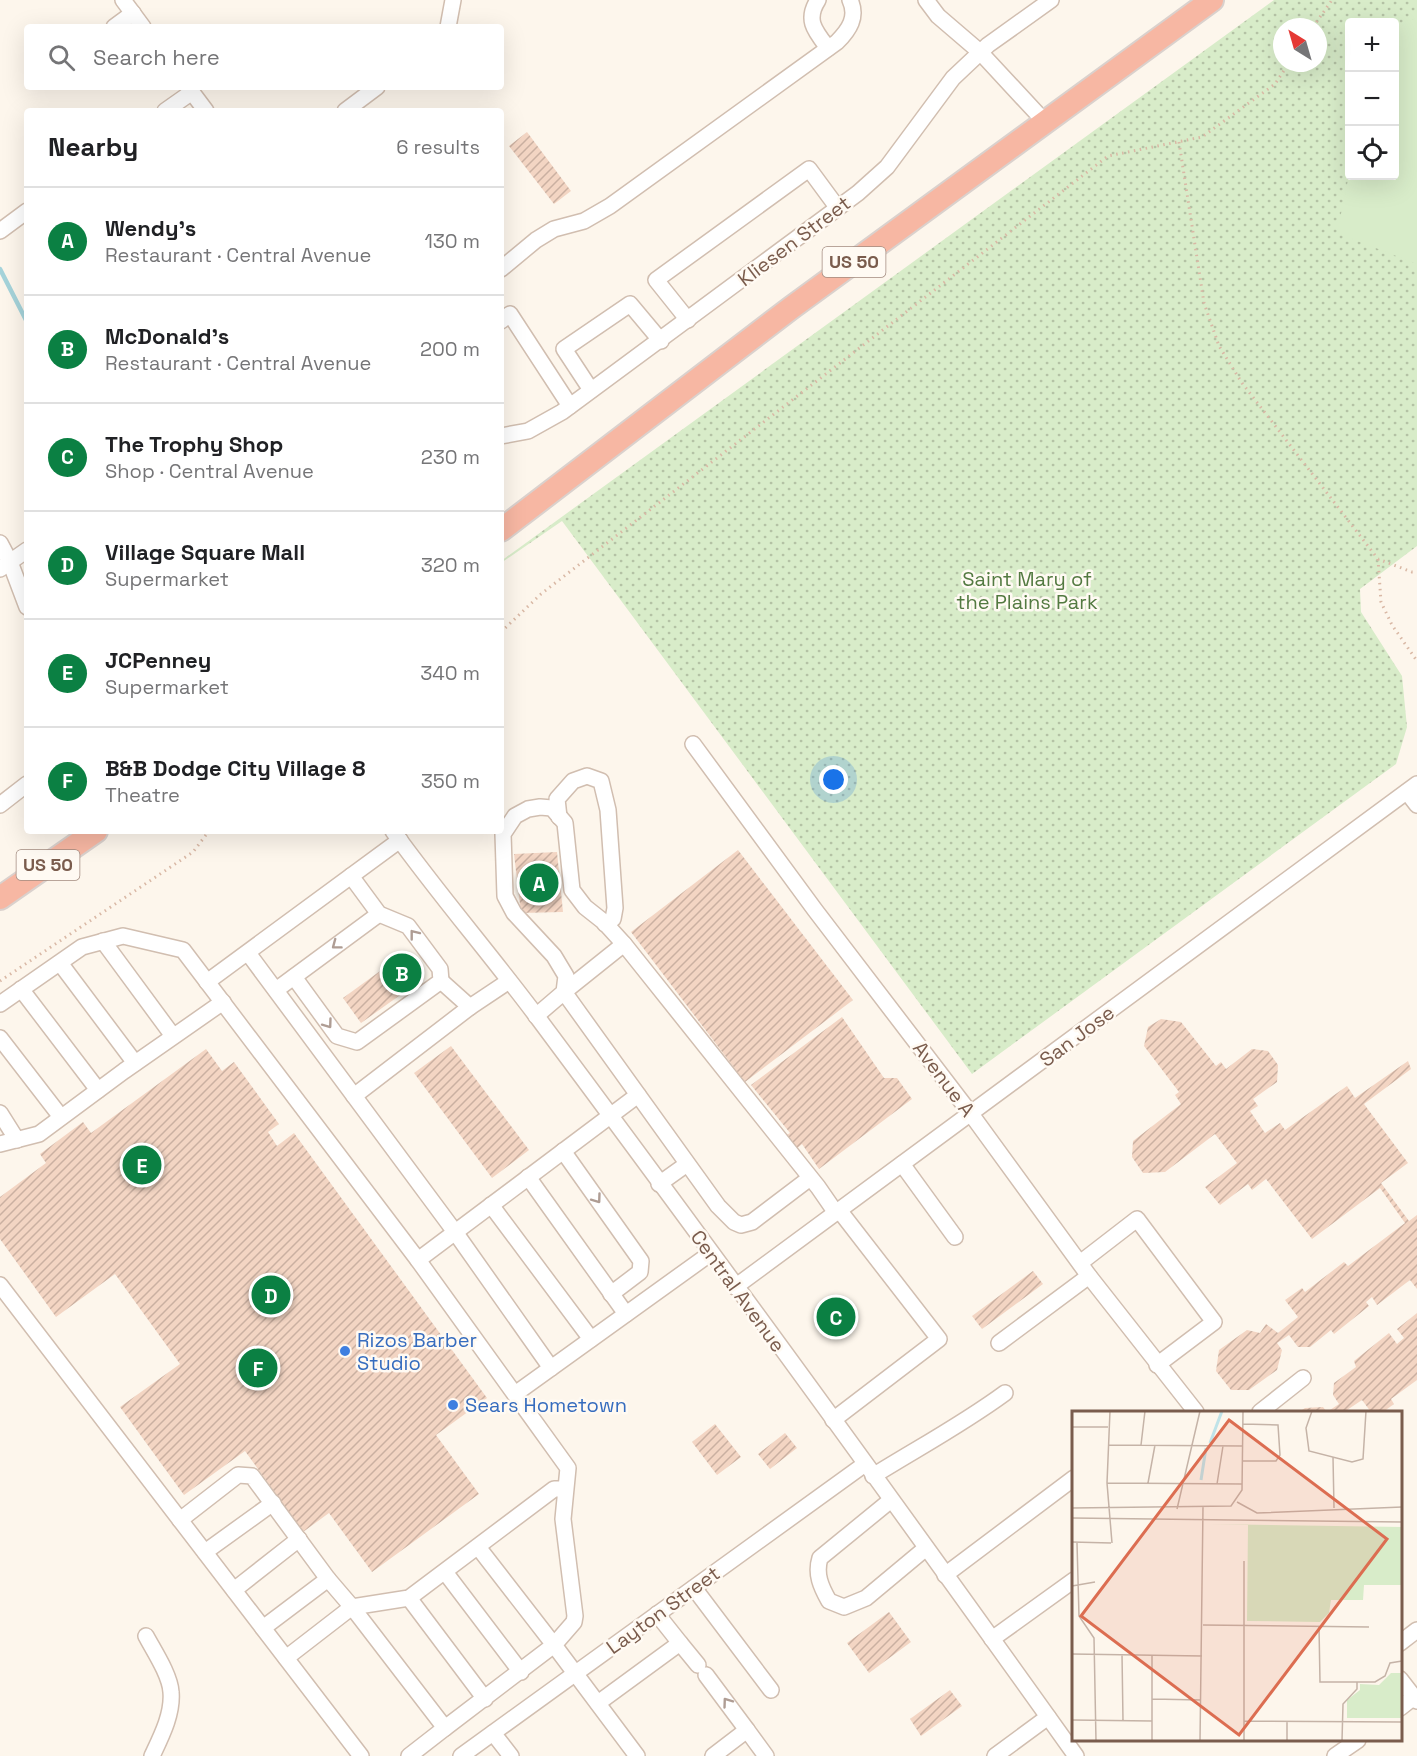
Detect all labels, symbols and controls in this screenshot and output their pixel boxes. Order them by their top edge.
north arrow [1273,18,1327,72]
map controls [1345,18,1399,180]
button: + [1345,18,1399,72]
search box [24,24,504,90]
icon: search [45,41,78,74]
text: Search here [93,43,220,71]
button: − [1345,72,1399,126]
button: locate [1345,126,1399,180]
text: Nearby [48,130,138,164]
text: 6 results [396,134,480,160]
street label: Kliesen Street [732,190,856,292]
text: Wendy's [105,214,196,242]
text: A [61,228,74,254]
text: 130 m [424,228,480,254]
text: Restaurant · Central Avenue [105,242,371,268]
road number: US 50 [822,247,886,277]
text: McDonald's [105,322,229,350]
text: B [61,336,74,362]
text: 200 m [420,336,480,362]
text: Restaurant · Central Avenue [105,350,371,376]
text: The Trophy Shop [105,430,283,458]
text: C [61,444,74,470]
text: 230 m [421,444,480,470]
text: Shop · Central Avenue [105,458,314,484]
text: Village Square Mall [105,538,305,566]
text: D [61,552,74,578]
text: 320 m [421,552,480,578]
text: Supermarket [105,566,229,592]
park label: Saint Mary of the Plains Park [956,566,1098,615]
text: JCPenney [105,646,211,674]
text: E [62,660,73,686]
text: 340 m [420,660,480,686]
text: Supermarket [105,674,229,700]
text: B&B Dodge City Village 8 [105,754,365,782]
your location [819,765,848,794]
text: F [62,768,73,794]
text: 350 m [421,768,480,794]
text: Theatre [105,782,180,808]
road number: US 50 [16,850,80,880]
pin: A [520,860,558,906]
one-way arrow [410,930,421,941]
one-way arrow [332,938,343,949]
pin: B [382,950,422,996]
street label: San Jose [1034,999,1120,1073]
one-way arrow [321,1018,332,1029]
street label: Avenue A [907,1036,981,1122]
pin: E [122,1142,162,1188]
one-way arrow [590,1192,601,1203]
street label: Central Avenue [685,1225,791,1357]
pin: D [252,1272,290,1318]
pin: C [816,1294,856,1340]
place label: Rizos Barber Studio [357,1327,477,1376]
marker: Rizos Barber Studio [338,1344,352,1358]
pin: F [238,1346,278,1390]
place label: Sears Hometown [465,1392,627,1418]
marker: Sears Hometown [446,1398,460,1412]
inset map [1072,1411,1402,1741]
street label: Layton Street [601,1560,725,1660]
one-way arrow [723,1698,734,1709]

